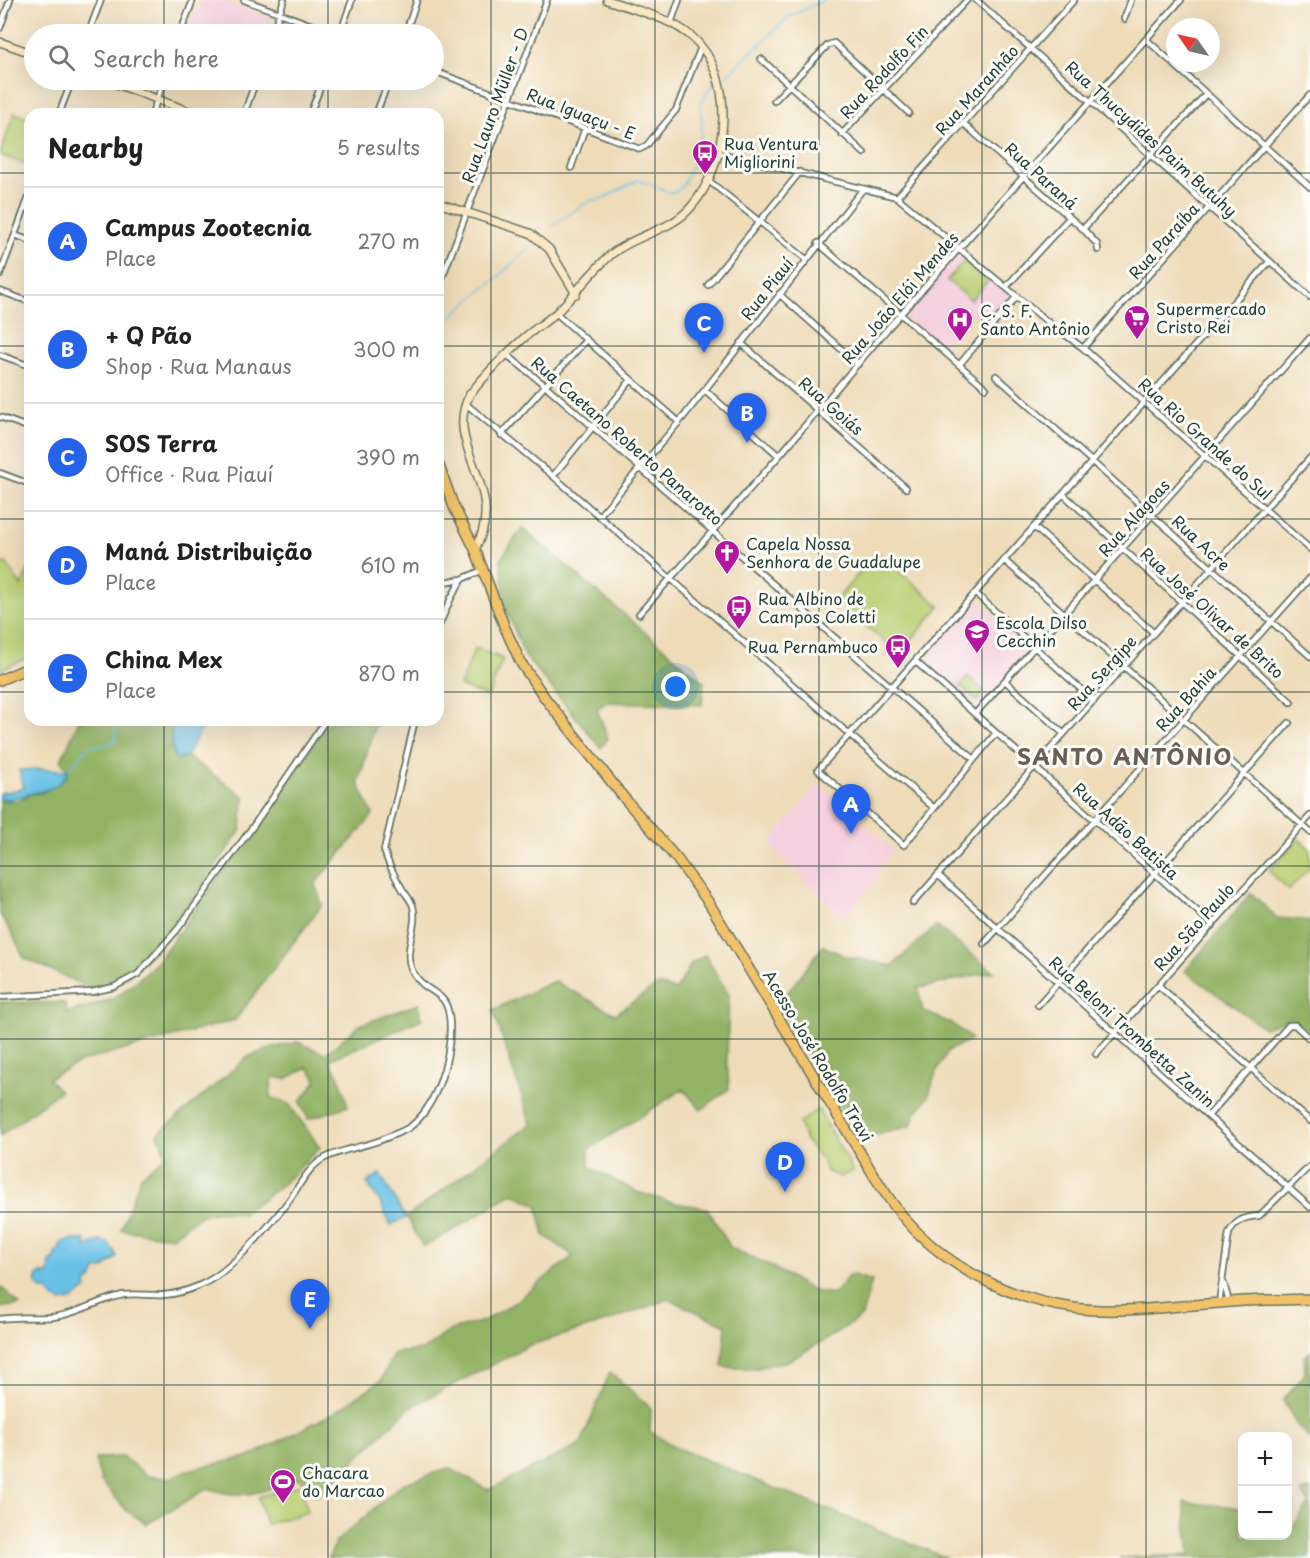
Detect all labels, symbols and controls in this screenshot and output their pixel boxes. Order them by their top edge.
north arrow [1166,18,1220,72]
street label: Rua Rodolfo Fin [834,19,933,123]
street label: Rua Lauro Müller - D [455,23,533,186]
search box [24,24,444,90]
street label: Rua Maranhão [929,39,1024,140]
icon: search [45,41,78,74]
text: Search here [93,41,219,74]
street label: Rua Thucydides Paim Butuhy [1061,55,1243,222]
street label: Rua Iguaçu - E [524,81,639,145]
text: Nearby [48,128,143,167]
place label: Rua Ventura Migliorini [724,131,818,173]
text: 5 results [337,132,420,162]
street label: Rua Paraná [1000,136,1083,214]
bus stop icon: Rua Ventura Migliorini [690,138,720,176]
street label: Rua Paraíba [1122,197,1204,284]
text: Campus Zootecnia [105,210,312,243]
text: A [60,226,75,256]
text: 270 m [357,226,420,256]
street label: Rua João Elói Mendes [835,226,963,369]
text: Place [105,243,156,273]
street label: Rua Piauí [734,252,799,325]
place label: Supermercado Cristo Rei [1156,296,1266,338]
place label: C. S. F. Santo Antônio [980,298,1090,340]
supermarket icon: Supermercado Cristo Rei [1122,303,1152,341]
pin: C [684,304,724,353]
hospital icon: C. S. F. Santo Antônio [945,305,975,343]
text: + Q Pão [105,318,192,351]
text: B [61,334,74,364]
text: 300 m [353,334,420,364]
street label: Rua Caetano Roberto Panarotto [527,350,729,530]
text: Shop · Rua Manaus [105,351,292,381]
street label: Rua Goiás [794,370,869,440]
street label: Rua Rio Grande do Sul [1134,372,1278,505]
pin: B [728,394,766,443]
text: SOS Terra [105,426,218,459]
text: C [60,442,75,472]
text: 390 m [356,442,420,472]
text: Office · Rua Piauí [105,459,273,489]
street label: Rua Alagoas [1092,473,1174,561]
street label: Rua Acre [1167,509,1236,576]
place label: Capela Nossa Senhora de Guadalupe [746,531,921,573]
text: Maná Distribuição [105,534,312,567]
church icon: Capela Nossa Senhora de Guadalupe [712,538,742,576]
street label: Rua José Olivar de Brito [1136,541,1290,683]
text: D [60,550,75,580]
text: 610 m [360,550,420,580]
text: Place [105,567,156,597]
place label: Rua Albino de Campos Coletti [758,586,876,628]
bus stop icon: Rua Albino de Campos Coletti [724,593,754,631]
place label: Escola Dilso Cecchin [996,610,1087,652]
school or university icon: Escola Dilso Cecchin [962,617,992,655]
street label: Rua Sergipe [1061,629,1142,715]
bus stop icon: Rua Pernambuco [883,632,913,670]
place label: Rua Pernambuco [748,634,878,658]
text: China Mex [105,642,222,675]
text: E [61,658,74,688]
text: 870 m [358,658,420,688]
street label: Rua Bahia [1149,660,1221,736]
your location [661,672,690,701]
text: Place [105,675,156,705]
district label: SANTO ANTÔNIO [1017,739,1233,772]
street label: Rua Adão Batista [1068,776,1185,884]
pin: A [832,784,870,834]
street label: Rua São Paulo [1147,877,1239,975]
street label: Rua Beloni Trombetta Zanin [1044,950,1221,1113]
street label: Acesso José Rodolfo Travi [758,965,880,1146]
pin: D [766,1142,804,1192]
pin: E [290,1280,330,1329]
map controls [1238,1432,1292,1540]
button: + [1238,1432,1292,1486]
place label: Chacara do Marcao [302,1460,385,1502]
sports icon: Chacara do Marcao [268,1467,298,1505]
button: − [1238,1486,1292,1540]

